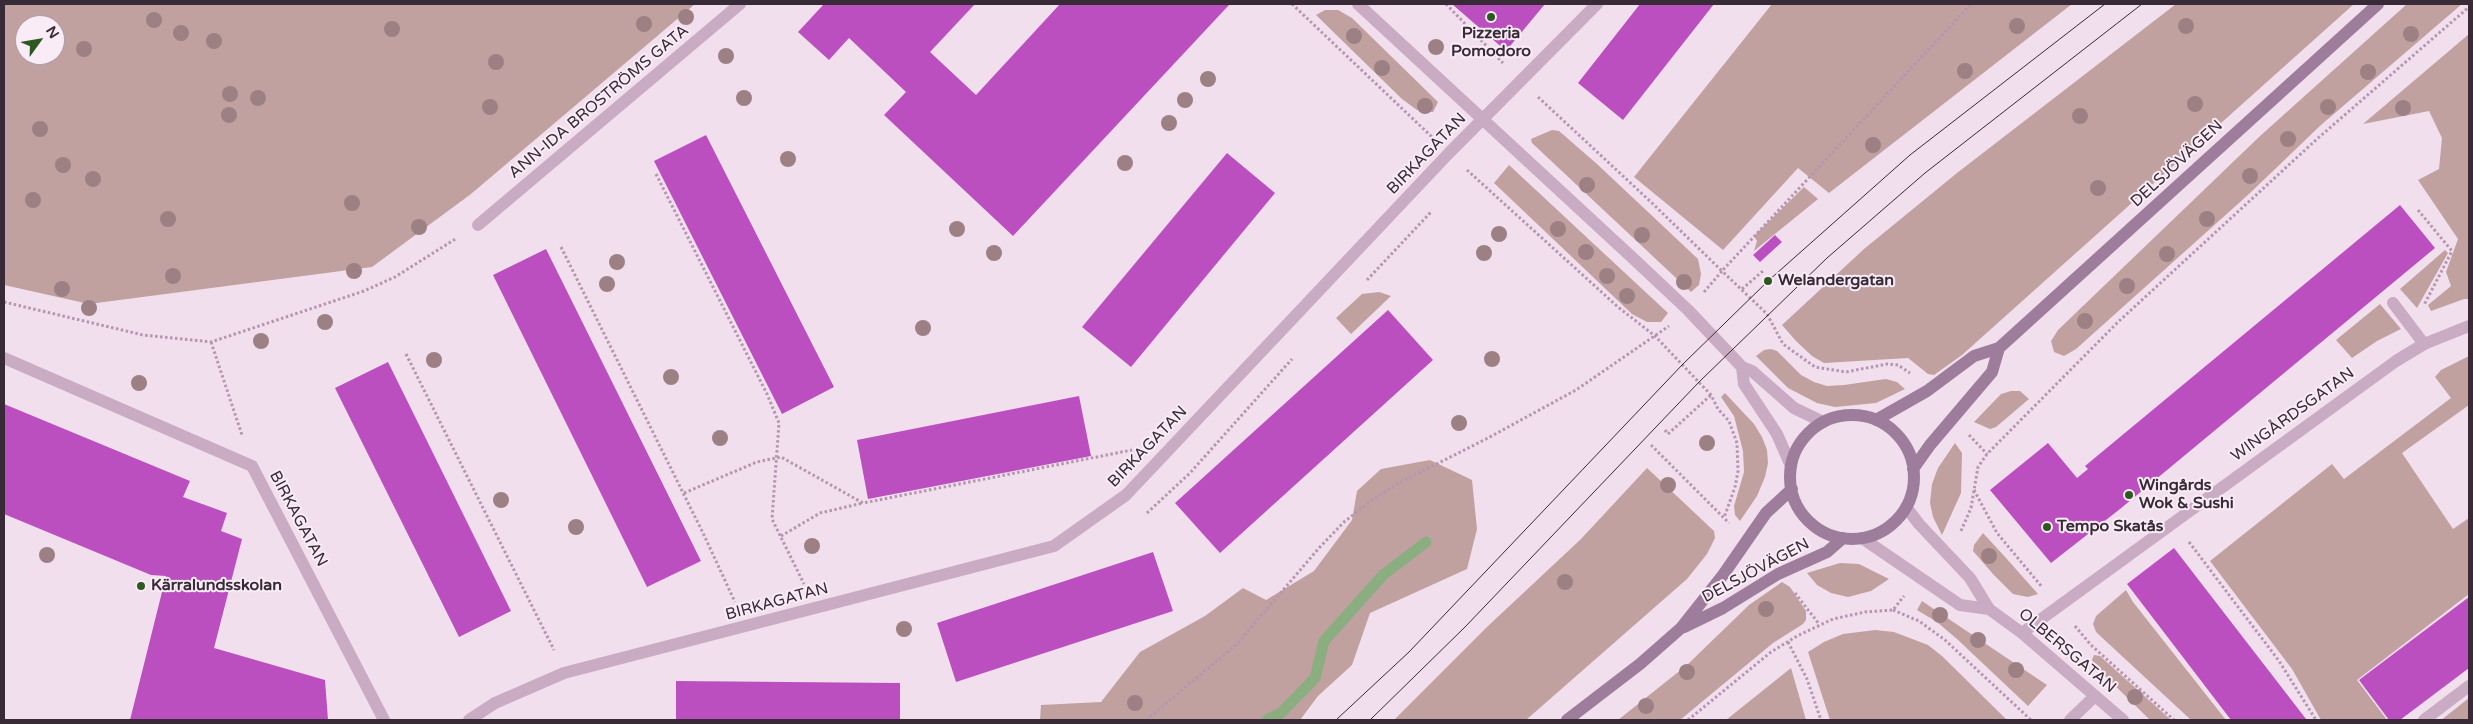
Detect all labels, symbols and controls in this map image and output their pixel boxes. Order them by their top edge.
marker: Pizzeria Pomodoro [1485,11,1497,23]
north arrow [15,15,65,65]
street label: ANN-IDA BROSTRÖMS GATA [505,21,693,183]
text: N [42,23,62,42]
place label: Pizzeria Pomodoro [1451,24,1531,62]
street label: BIRKAGATAN [1383,109,1471,199]
street label: DELSJÖVÄGEN [2127,116,2227,212]
place label: Welandergatan [1778,271,1894,291]
marker: Welandergatan [1762,275,1774,287]
street label: WINGÅRDSGATAN [2228,364,2358,466]
street label: BIRKAGATAN [1104,402,1192,492]
street label: BIRKAGATAN [265,468,331,570]
place label: Wingårds Wok & Sushi [2139,476,2234,514]
marker: Wingårds Wok & Sushi [2123,489,2135,501]
place label: Tempo Skatås [2057,517,2163,537]
marker: Tempo Skatås [2041,521,2053,533]
street label: DELSJÖVÄGEN [1699,535,1813,607]
place label: Kärralundsskolan [151,576,282,596]
street label: BIRKAGATAN [723,579,831,625]
marker: Kärralundsskolan [135,580,147,592]
street label: OLBERSGATAN [2014,605,2120,697]

